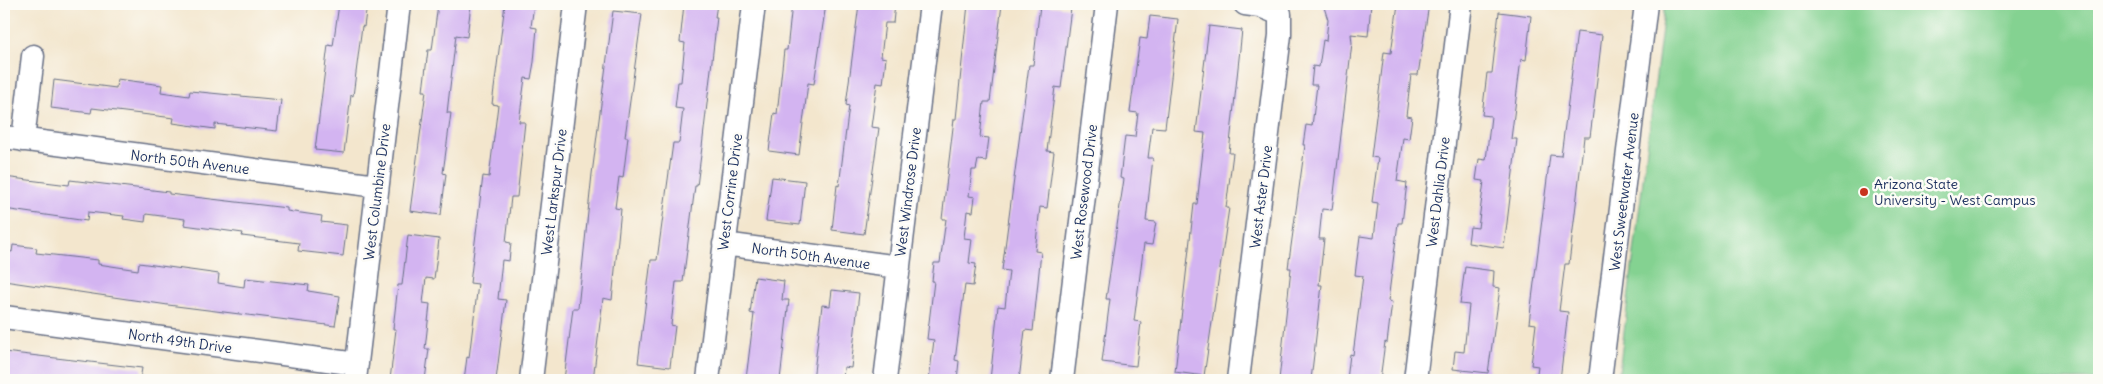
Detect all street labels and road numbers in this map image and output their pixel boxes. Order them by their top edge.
street label: West Sweetwater Avenue [1605,112,1643,272]
street label: West Columbine Drive [360,123,394,261]
street label: West Rosewood Drive [1067,123,1101,261]
street label: West Windrose Drive [891,126,925,258]
street label: West Larkspur Drive [537,128,571,256]
street label: West Corrine Drive [714,132,746,252]
street label: West Dahlia Drive [1422,136,1454,248]
street label: West Aster Drive [1246,144,1276,250]
street label: North 50th Avenue [130,146,250,178]
street label: North 50th Avenue [751,239,871,273]
street label: North 49th Drive [127,325,233,357]

